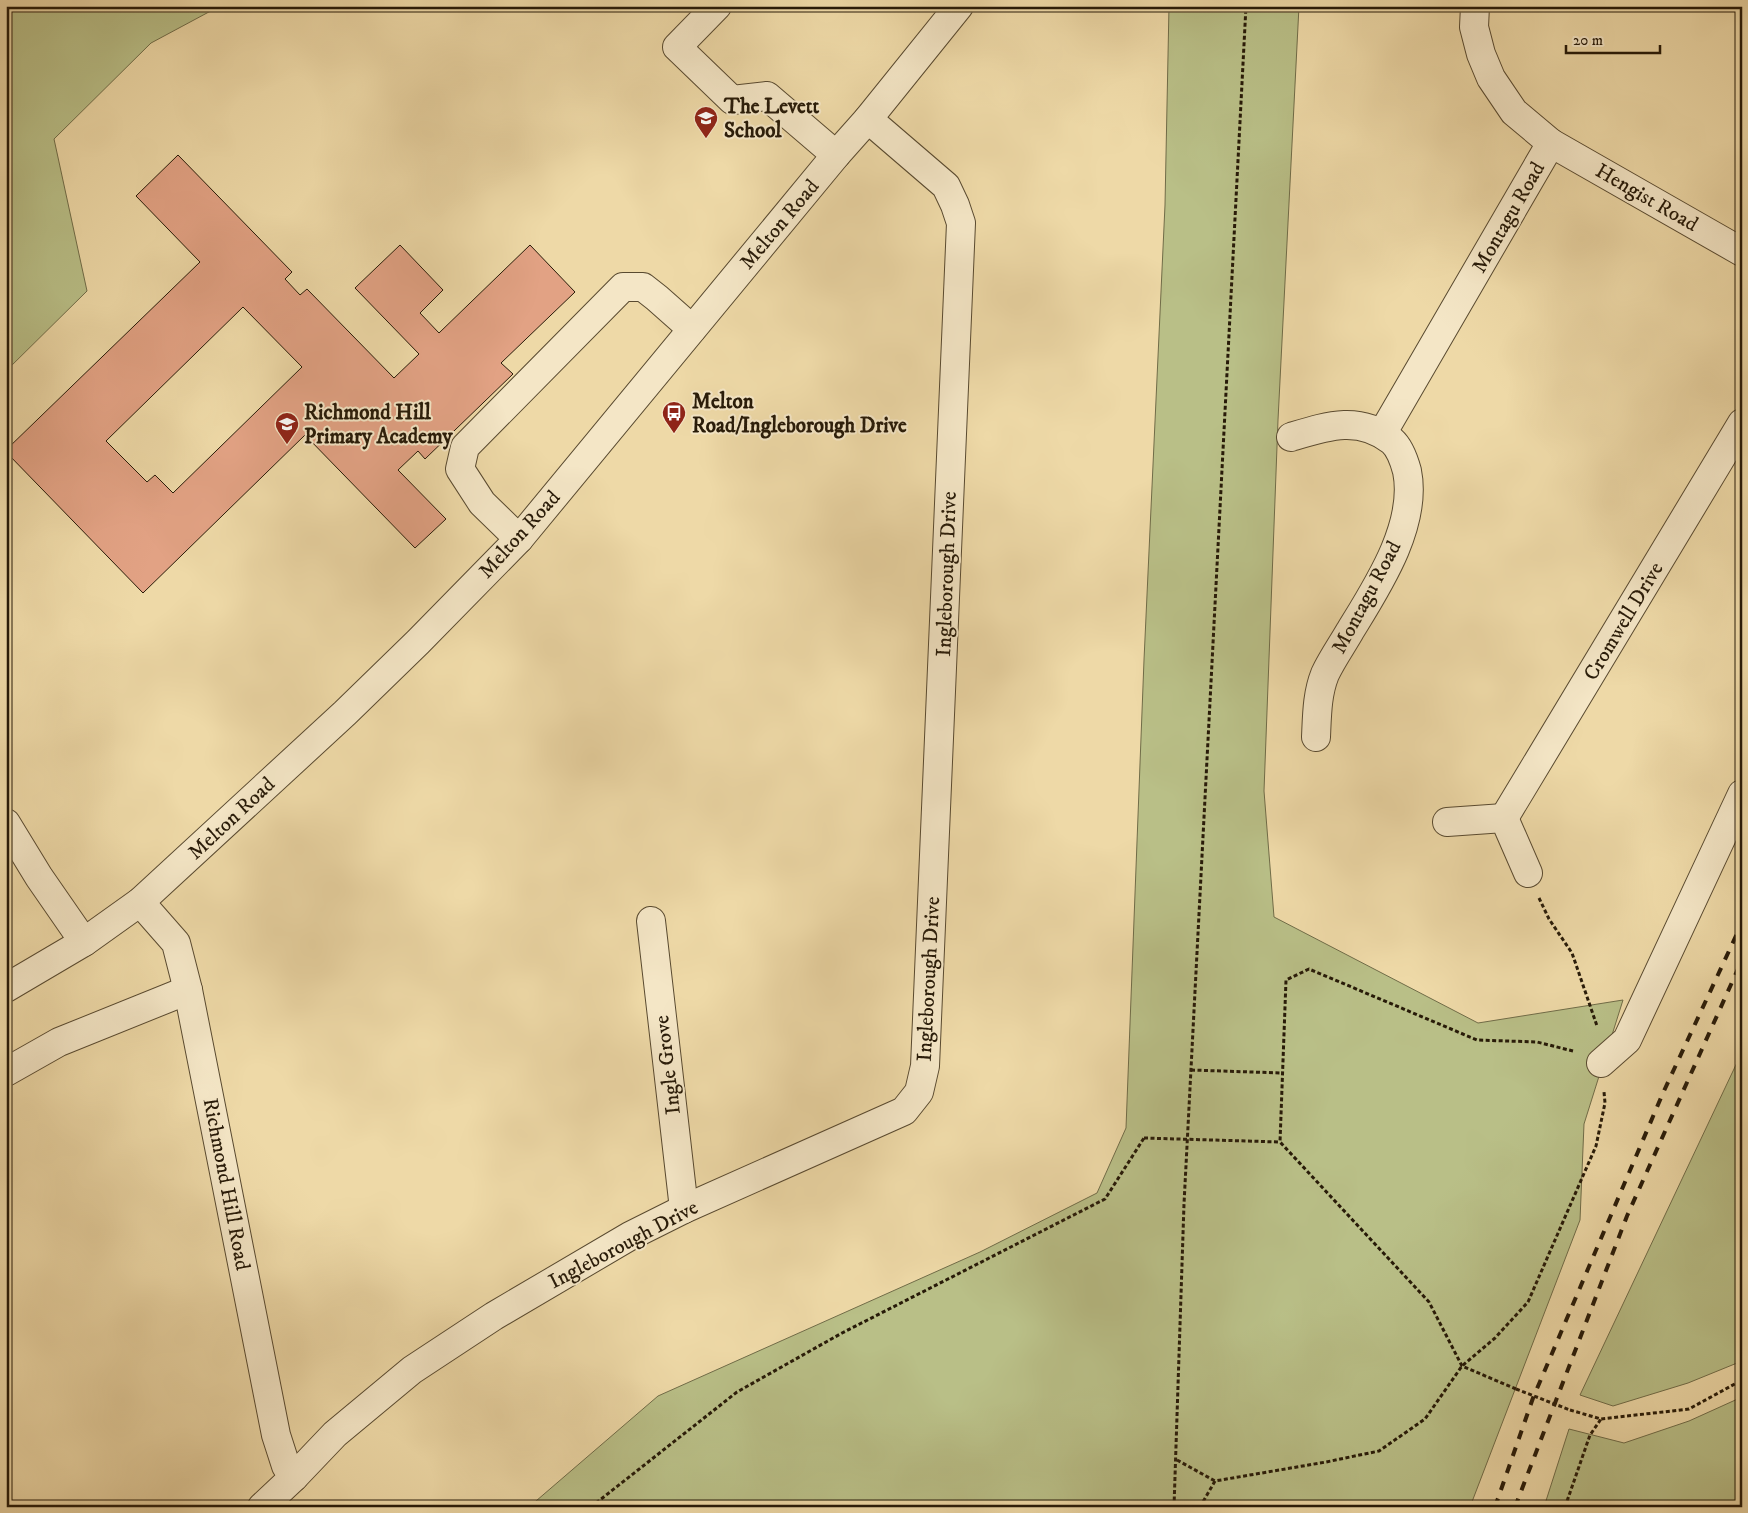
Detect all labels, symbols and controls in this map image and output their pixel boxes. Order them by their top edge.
scale bar [1566,22,1659,54]
text: 20 m [1573,31,1603,50]
place label: The Levett School [723,94,819,144]
school or university icon: The Levett School [693,105,719,139]
street label: Montagu Road [1467,157,1551,278]
street label: Hengist Road [1590,158,1703,238]
street label: Melton Road [735,174,825,275]
place label: Melton Road/Ingleborough Drive [692,389,907,439]
place label: Richmond Hill Primary Academy [304,400,454,450]
bus stop icon: Melton Road/Ingleborough Drive [661,400,687,434]
school or university icon: Richmond Hill Primary Academy [274,411,300,445]
street label: Melton Road [473,485,566,584]
street label: Ingleborough Drive [931,491,963,657]
street label: Montagu Road [1326,536,1408,658]
street label: Cromwell Drive [1578,557,1670,685]
street label: Melton Road [183,771,281,866]
street label: Ingleborough Drive [912,895,946,1062]
street label: Ingle Grove [649,1013,687,1116]
street label: Richmond Hill Road [197,1096,256,1273]
street label: Ingleborough Drive [544,1194,703,1295]

